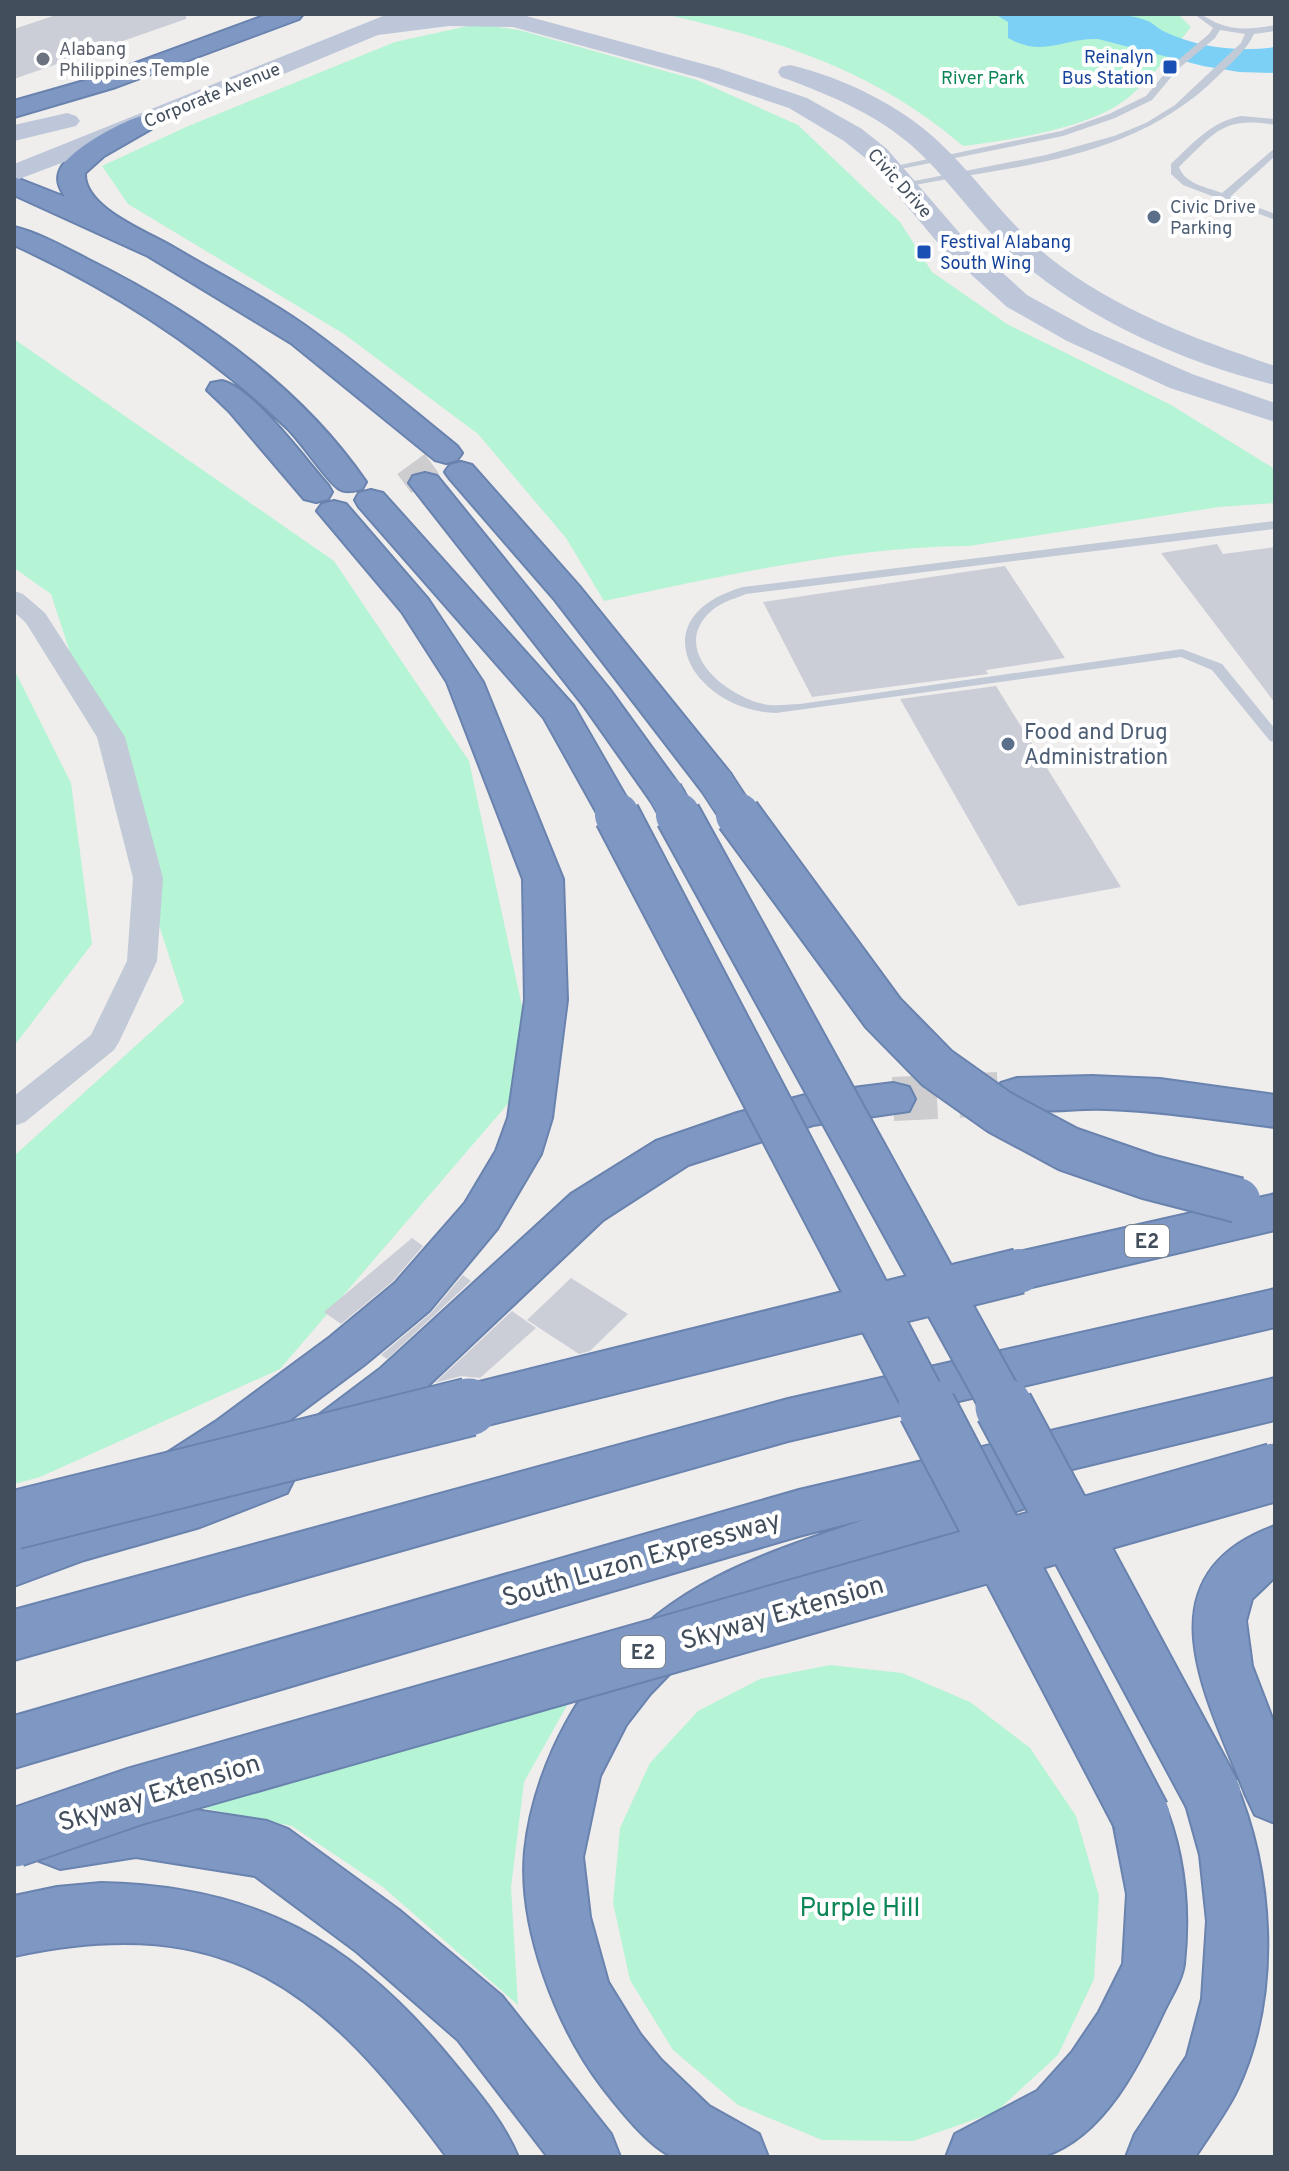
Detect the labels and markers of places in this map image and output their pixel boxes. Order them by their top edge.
place label: Alabang Philippines Temple [59,39,210,83]
place label: Reinalyn Bus Station [1062,47,1154,91]
marker: Alabang Philippines Temple [34,50,52,68]
marker: Reinalyn Bus Station [1161,58,1179,76]
place label: Civic Drive Parking [1170,197,1256,241]
marker: Civic Drive Parking [1145,208,1163,226]
place label: Festival Alabang South Wing [940,232,1071,276]
marker: Festival Alabang South Wing [915,243,933,261]
place label: Food and Drug Administration [1024,720,1168,772]
marker: Food and Drug Administration [999,735,1017,753]

